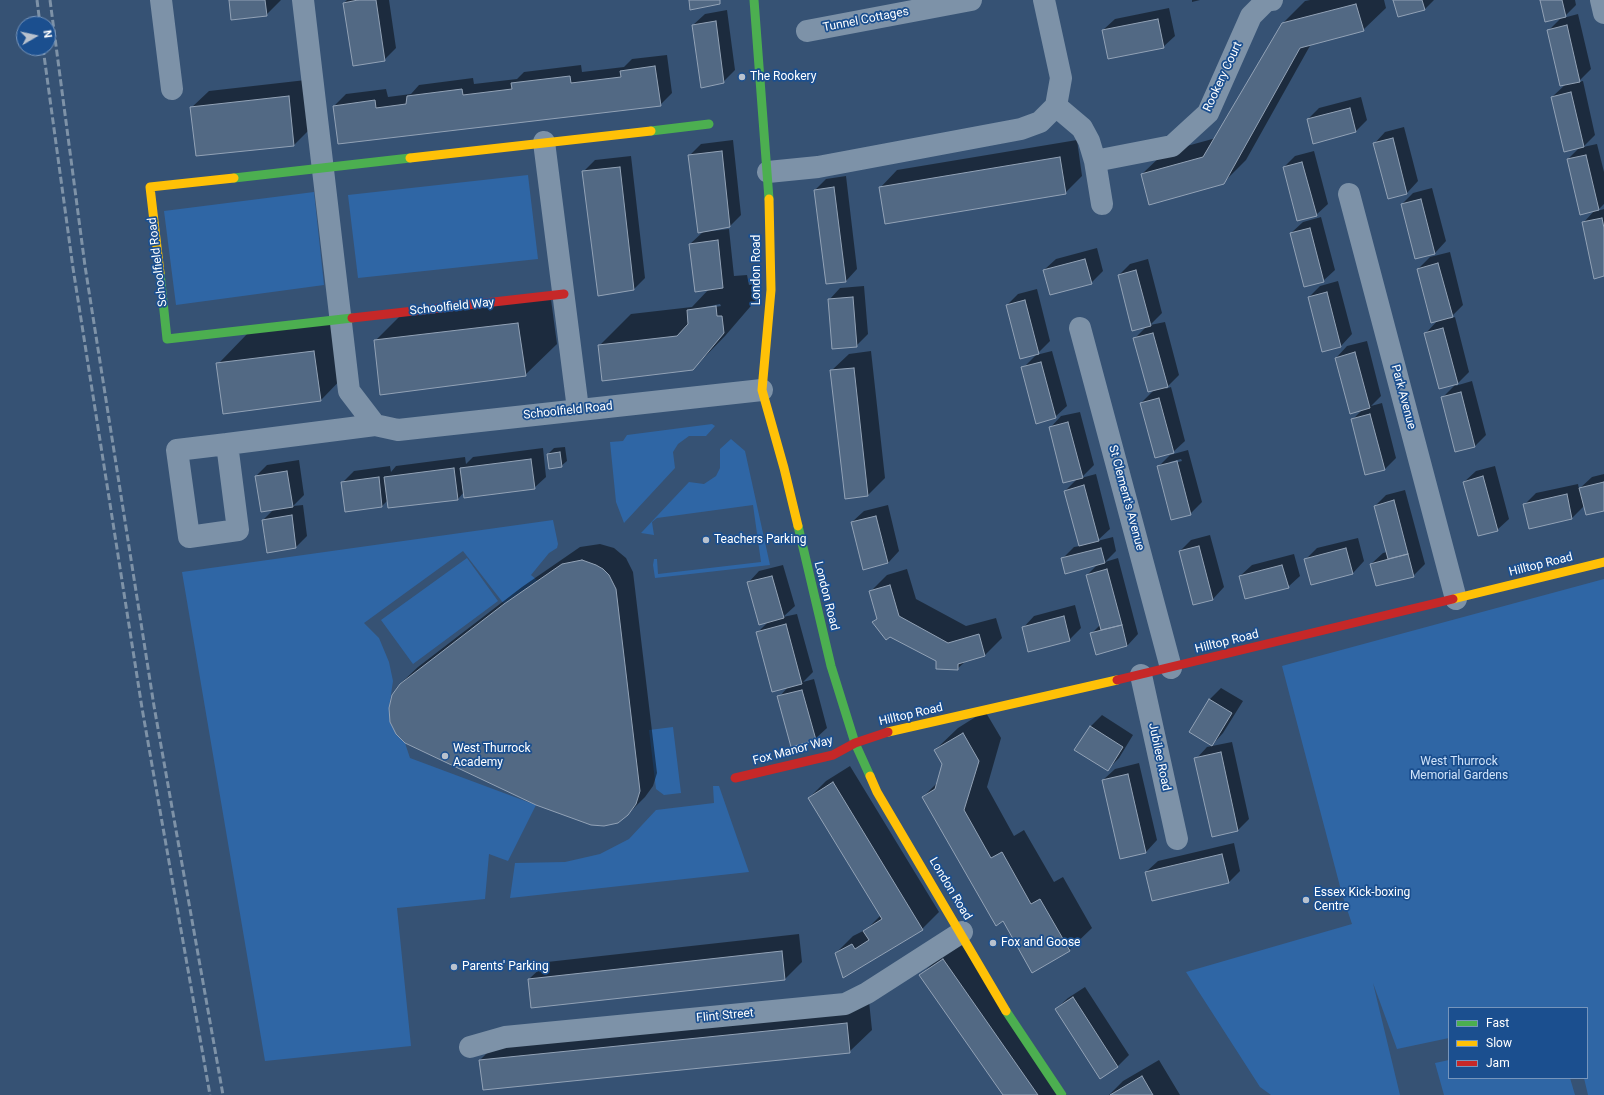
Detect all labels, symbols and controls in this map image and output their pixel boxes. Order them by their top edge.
street label: Tunnel Cottages [822,5,910,35]
north arrow [16,16,56,56]
text: N [40,29,54,39]
street label: Rookery Court [1200,40,1246,114]
place label: The Rookery [750,70,816,84]
marker: The Rookery [737,72,747,82]
street label: Schoolfield Road [145,217,171,307]
street label: London Road [750,235,764,305]
street label: Schoolfield Way [409,295,495,319]
street label: Park Avenue [1387,363,1419,431]
street label: Schoolfield Road [523,399,613,423]
street label: St Clement's Avenue [1105,444,1147,552]
place label: Teachers Parking [714,533,806,547]
marker: Teachers Parking [701,535,711,545]
street label: Hilltop Road [1508,550,1574,580]
street label: London Road [810,560,842,632]
street label: Hilltop Road [1194,627,1260,657]
street label: Hilltop Road [878,701,944,729]
street label: Jubilee Road [1145,722,1173,792]
street label: Fox Manor Way [751,733,835,769]
place label: West Thurrock Academy [453,742,531,770]
marker: West Thurrock Academy [440,751,450,761]
park label: West Thurrock Memorial Gardens [1410,755,1508,783]
street label: London Road [926,855,974,923]
place label: Essex Kick-boxing Centre [1314,886,1410,914]
marker: Essex Kick-boxing Centre [1301,895,1311,905]
place label: Fox and Goose [1001,936,1080,950]
marker: Fox and Goose [988,938,998,948]
place label: Parents' Parking [462,960,549,974]
marker: Parents' Parking [449,962,459,972]
street label: Flint Street [696,1006,754,1026]
legend [1448,1007,1588,1079]
text: Fast [1486,1016,1509,1030]
text: Slow [1486,1036,1512,1050]
text: Jam [1486,1056,1510,1070]

